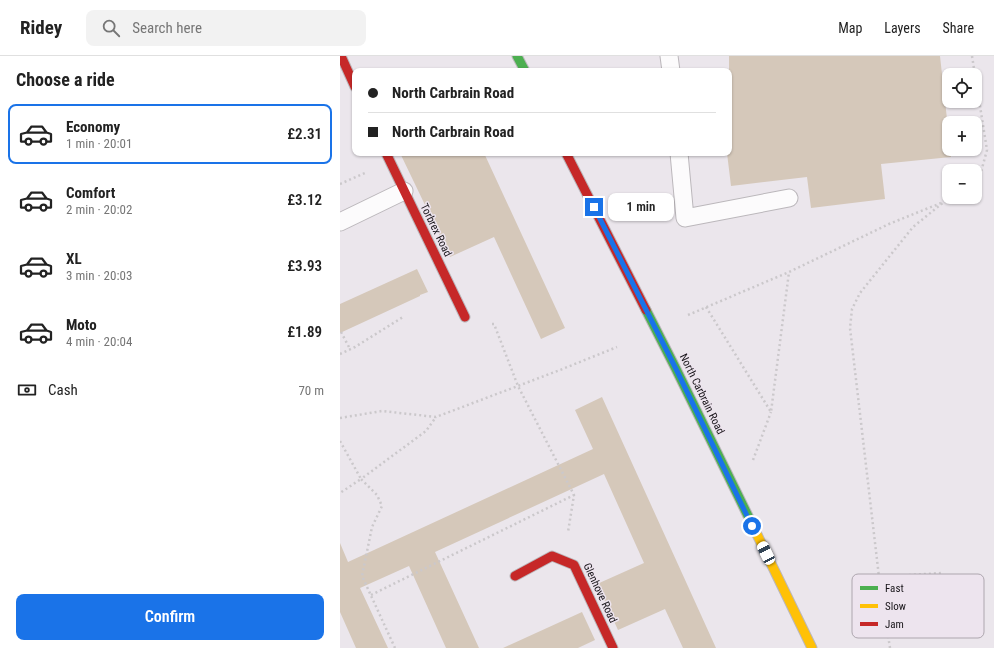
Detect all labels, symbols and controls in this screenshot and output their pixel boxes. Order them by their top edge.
search box [86,10,366,46]
text: Ridey [20,16,62,39]
icon: search [100,17,122,39]
text: Search here [132,19,202,37]
text: Map [838,20,862,36]
text: Layers [884,20,921,36]
text: Share [943,20,974,36]
map controls [942,68,982,204]
button: locate [942,68,982,108]
text: Choose a ride [16,69,115,90]
text: North Carbrain Road [392,84,514,102]
icon: car [18,116,54,152]
button: + [942,116,982,156]
text: Economy [66,118,120,136]
text: North Carbrain Road [392,123,514,141]
text: £2.31 [287,125,322,143]
text: 1 min · 20:01 [66,136,132,151]
button: − [942,164,982,204]
icon: car [18,182,54,218]
text: Comfort [66,184,115,202]
text: £3.12 [287,191,322,209]
callout: 1 min [608,193,674,221]
route end [585,198,603,216]
text: 1 min [627,199,655,214]
street label: Torbrex Road [418,201,454,259]
text: 2 min · 20:02 [66,202,132,217]
icon: car [18,248,54,284]
text: XL [66,250,82,268]
text: £3.93 [287,257,322,275]
text: 3 min · 20:03 [66,268,132,283]
icon: car [18,314,54,350]
text: Moto [66,316,97,334]
text: £1.89 [287,323,322,341]
text: 4 min · 20:04 [66,334,132,349]
street label: North Carbrain Road [677,352,727,436]
icon: cash [16,379,38,401]
text: Cash [48,381,78,399]
text: 70 m [298,383,324,398]
route start [743,517,761,535]
car [755,540,777,566]
street label: Glenhove Road [580,561,620,625]
legend [852,574,984,638]
text: Fast [885,582,904,595]
button: Confirm [16,594,324,640]
text: Slow [885,600,906,613]
text: Jam [885,618,904,631]

